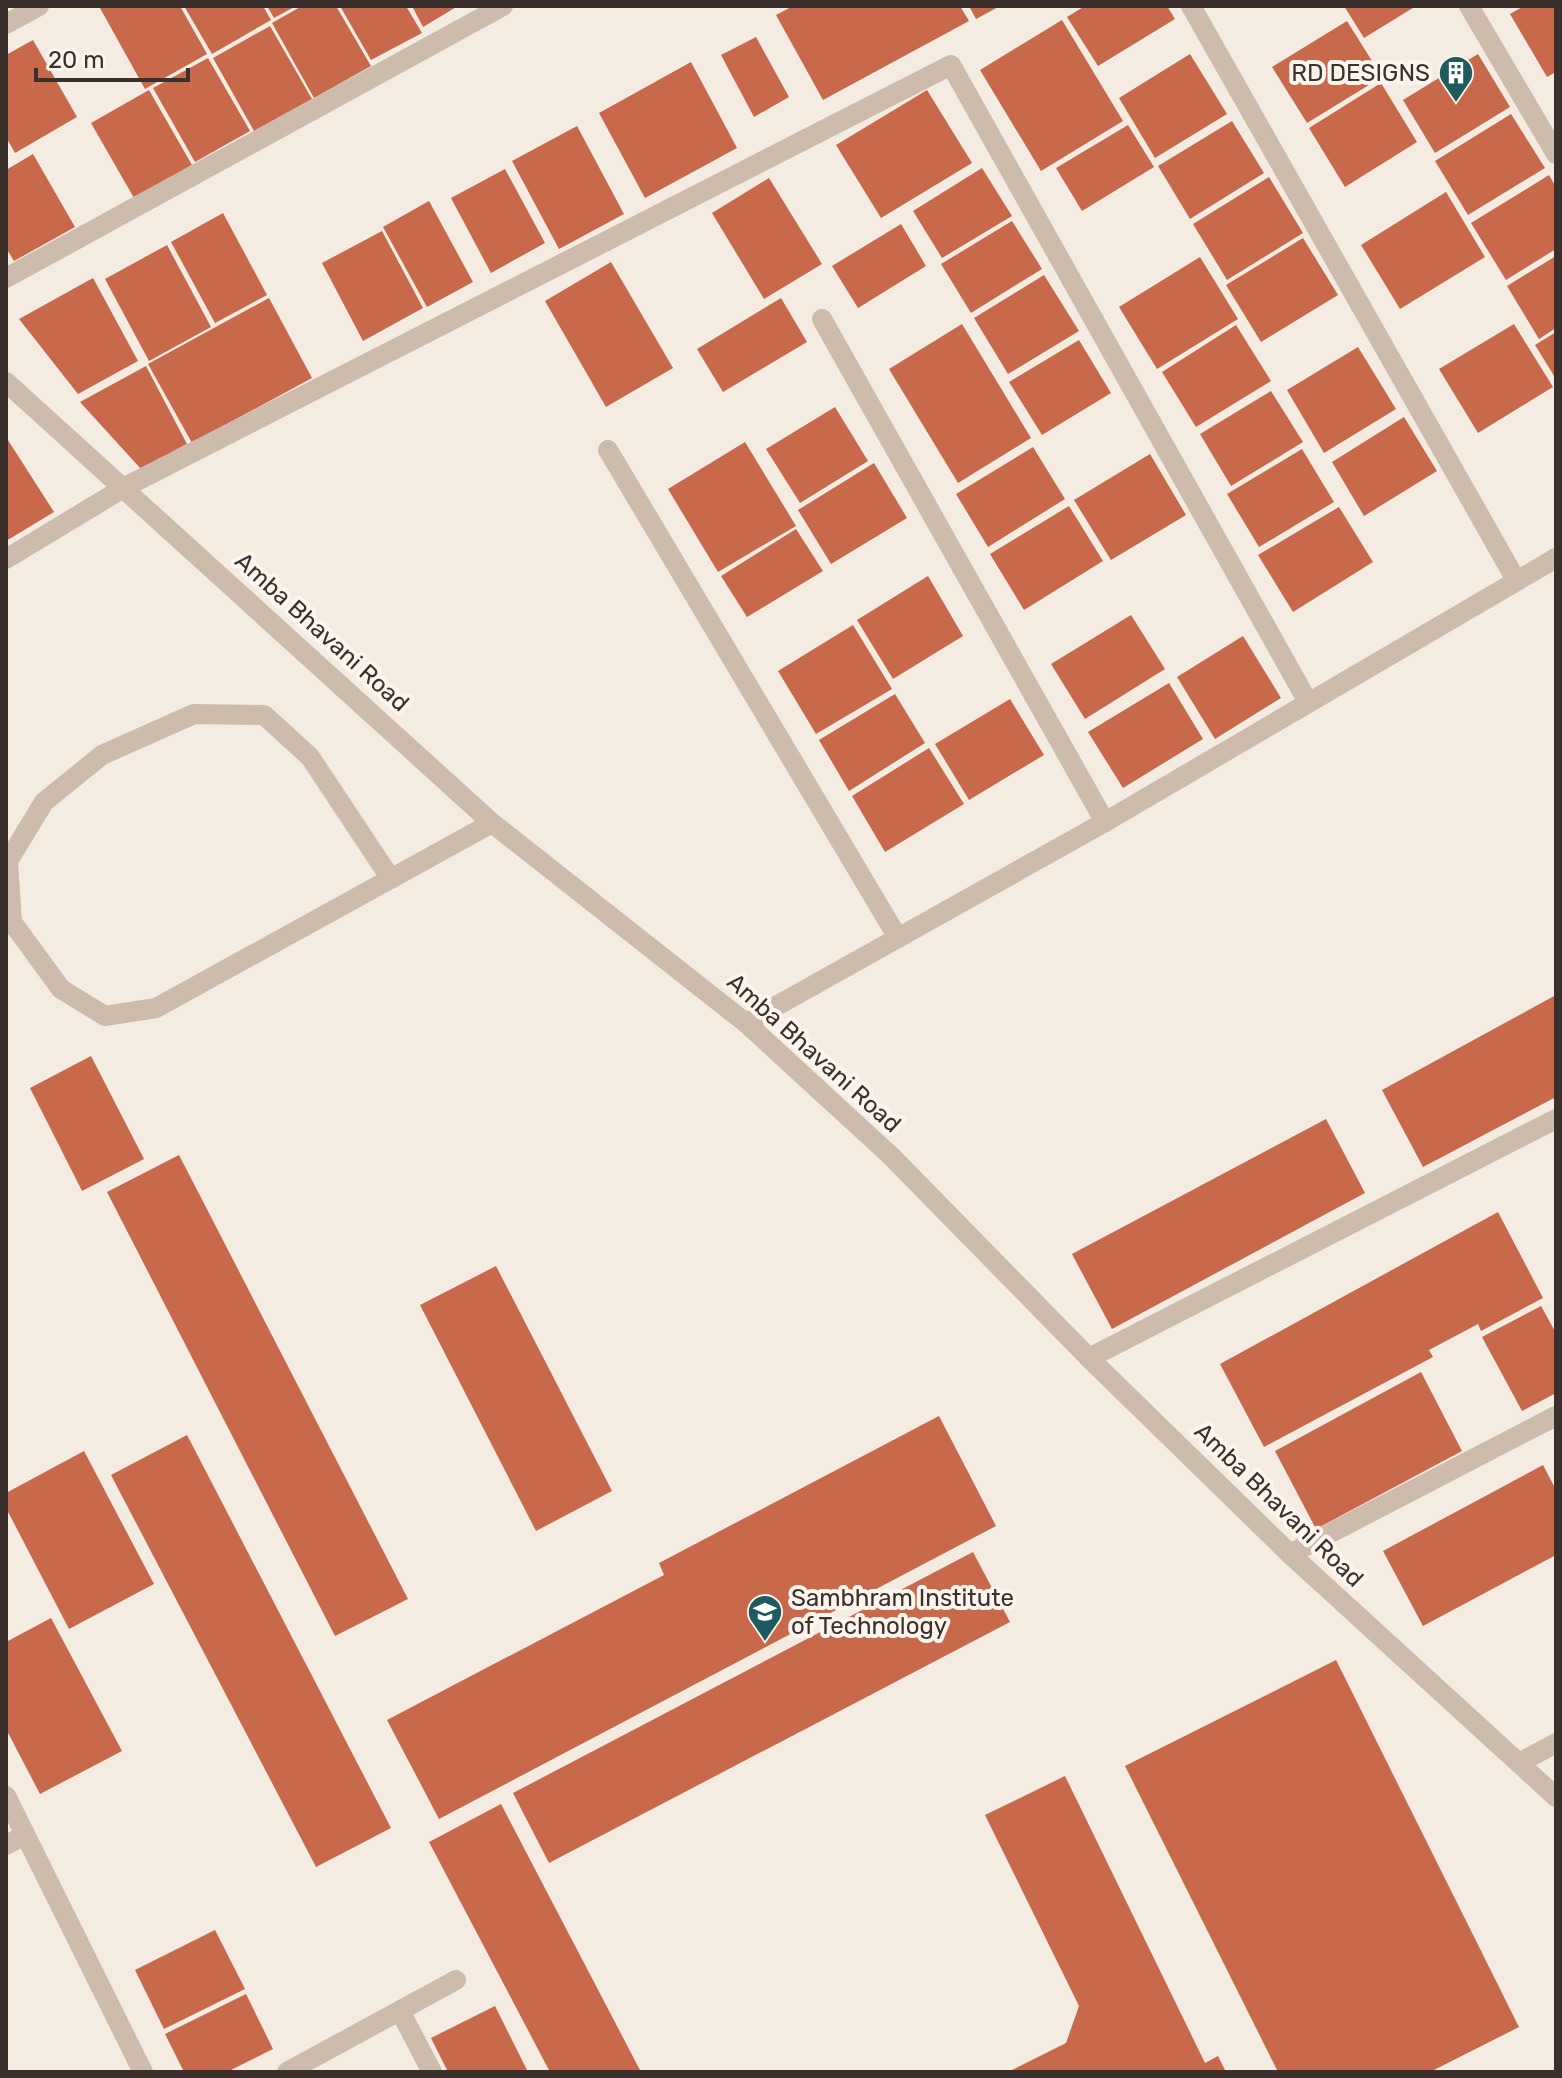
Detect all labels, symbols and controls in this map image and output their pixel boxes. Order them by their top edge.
scale bar [36,32,188,82]
text: 20 m [48,46,105,74]
building icon: RD DESIGNS [1437,54,1475,104]
place label: RD DESIGNS [1291,59,1430,87]
street label: Amba Bhavani Road [230,547,414,717]
street label: Amba Bhavani Road [722,968,906,1138]
street label: Amba Bhavani Road [1189,1417,1369,1593]
place label: Sambhram Institute of Technology [791,1584,1014,1640]
school or university icon: Sambhram Institute of Technology [746,1593,784,1643]

